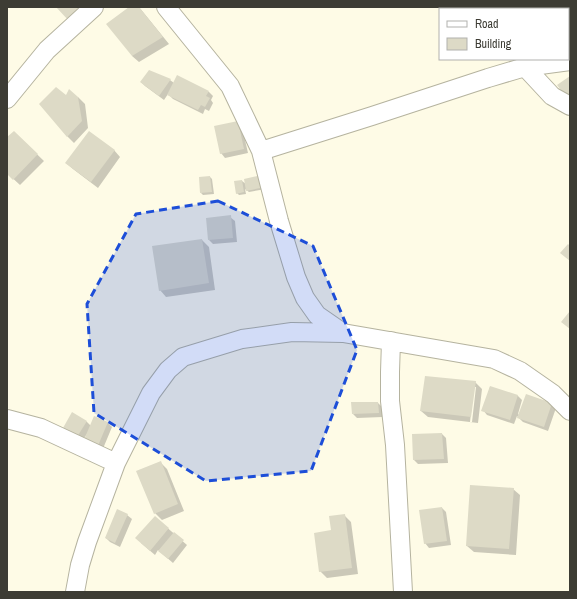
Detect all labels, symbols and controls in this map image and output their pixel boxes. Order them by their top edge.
legend [439,8,569,60]
text: Road [475,16,499,32]
text: Building [475,36,512,52]

